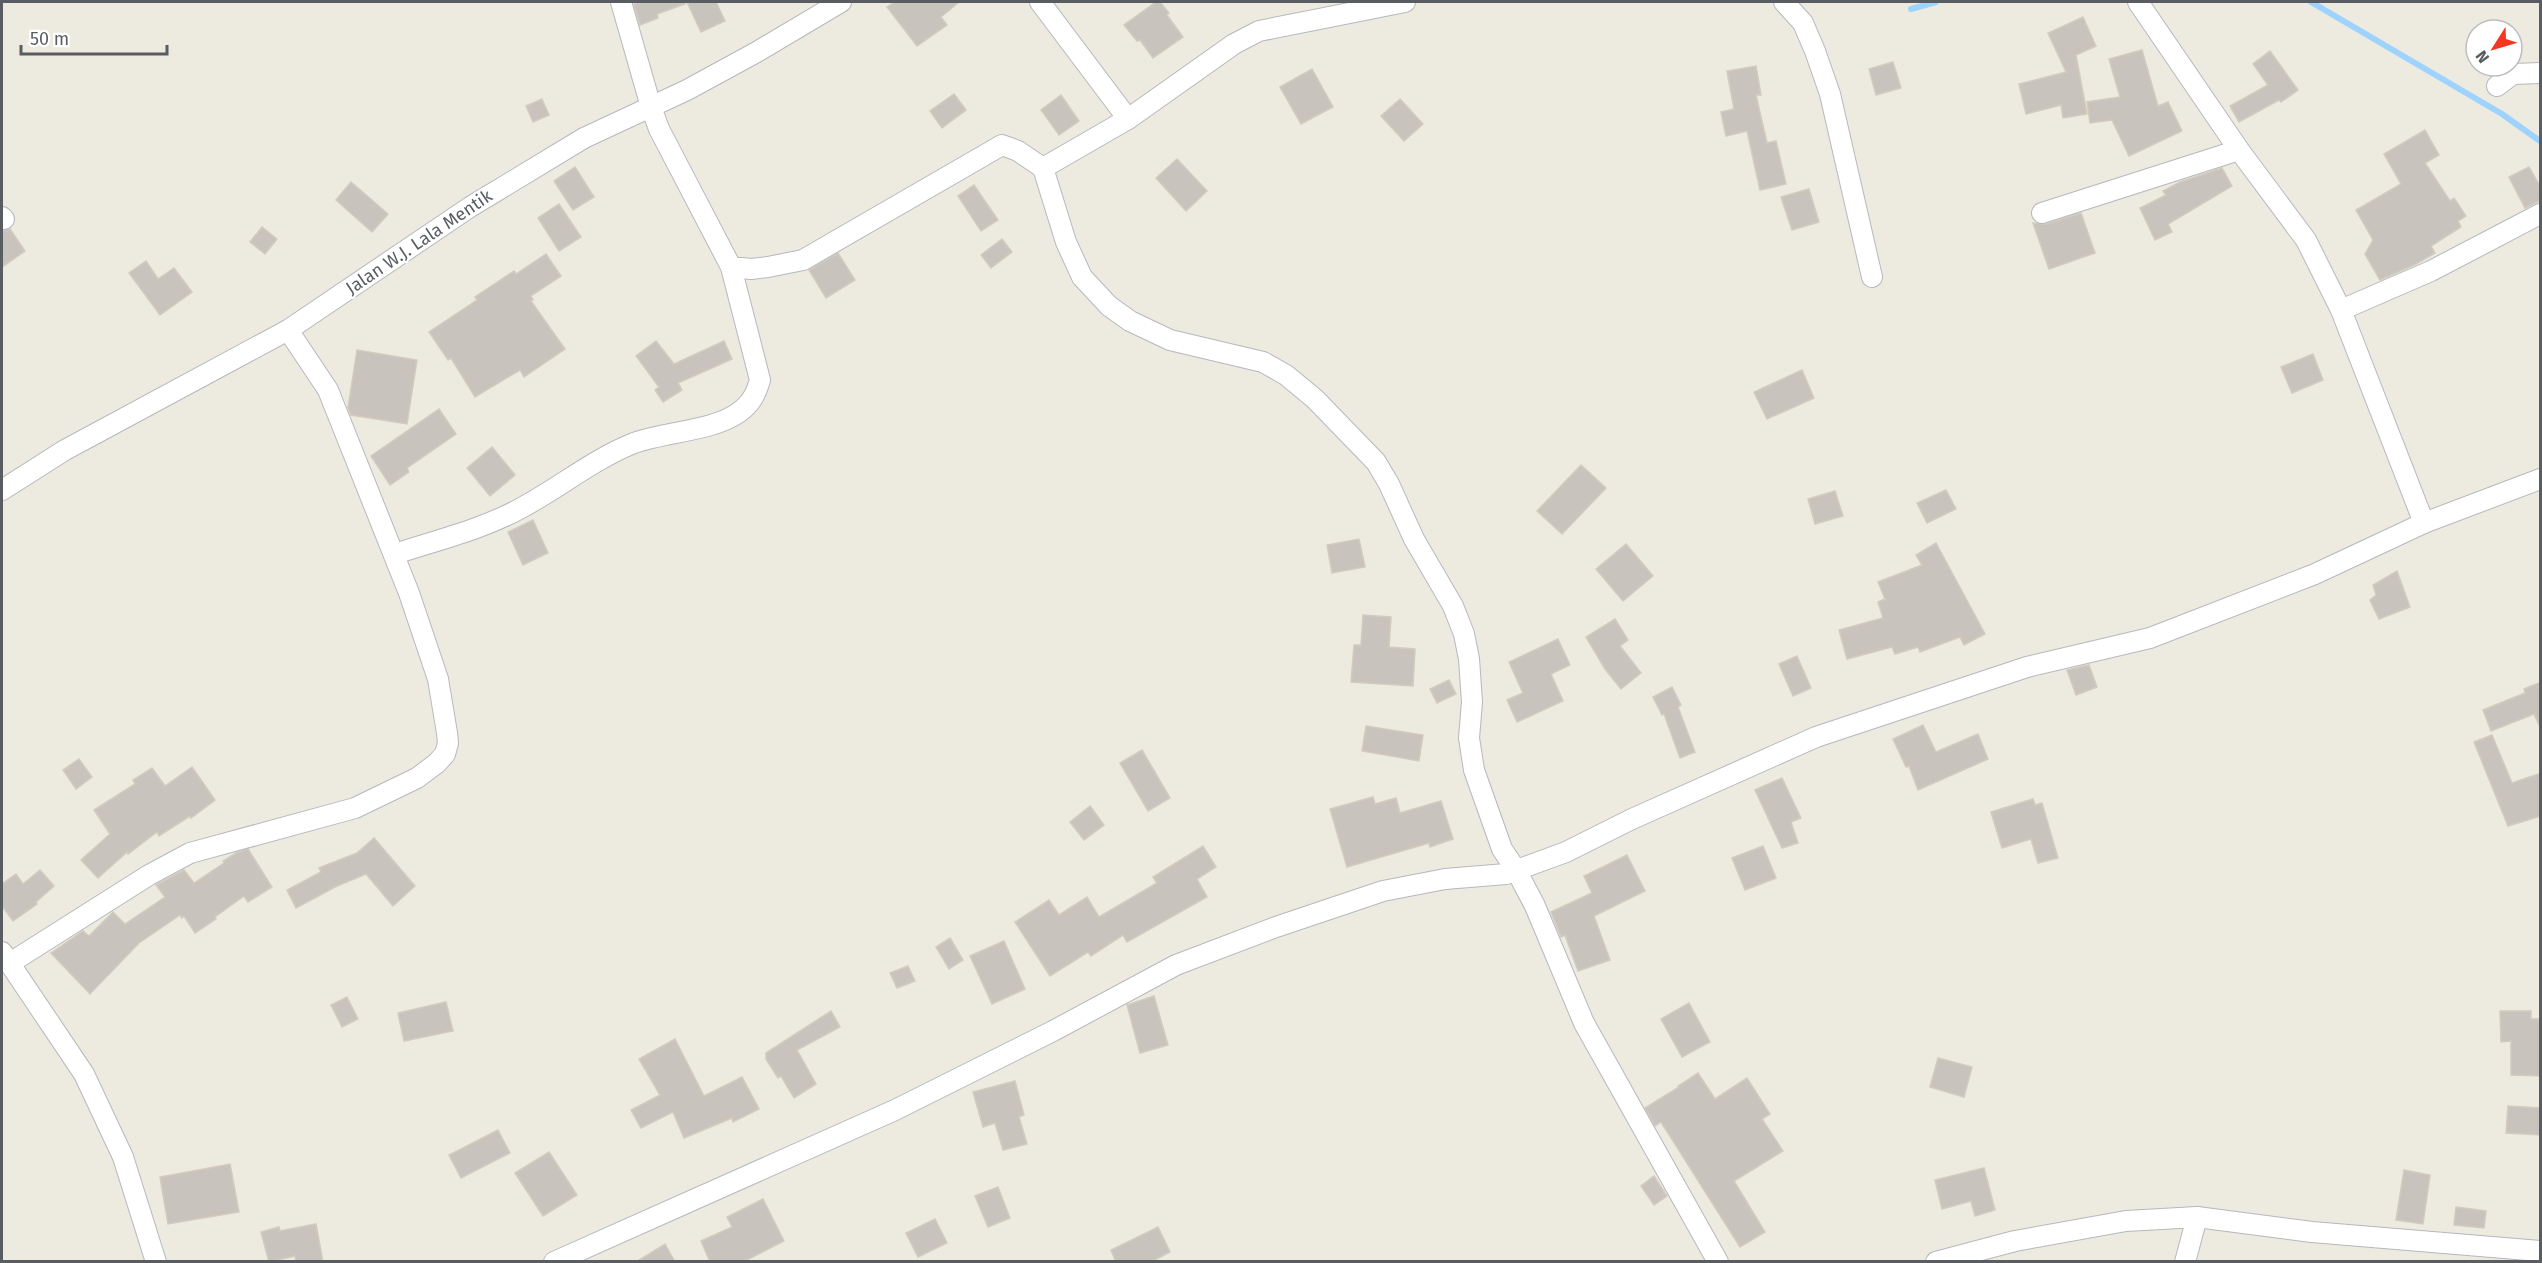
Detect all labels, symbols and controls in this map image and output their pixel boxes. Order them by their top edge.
scale bar [21,18,166,56]
north arrow [2464,18,2524,78]
text: 50 m [30,28,69,50]
text: N [2472,47,2493,67]
street label: Jalan W.J. Lala Mentik [342,184,497,299]

